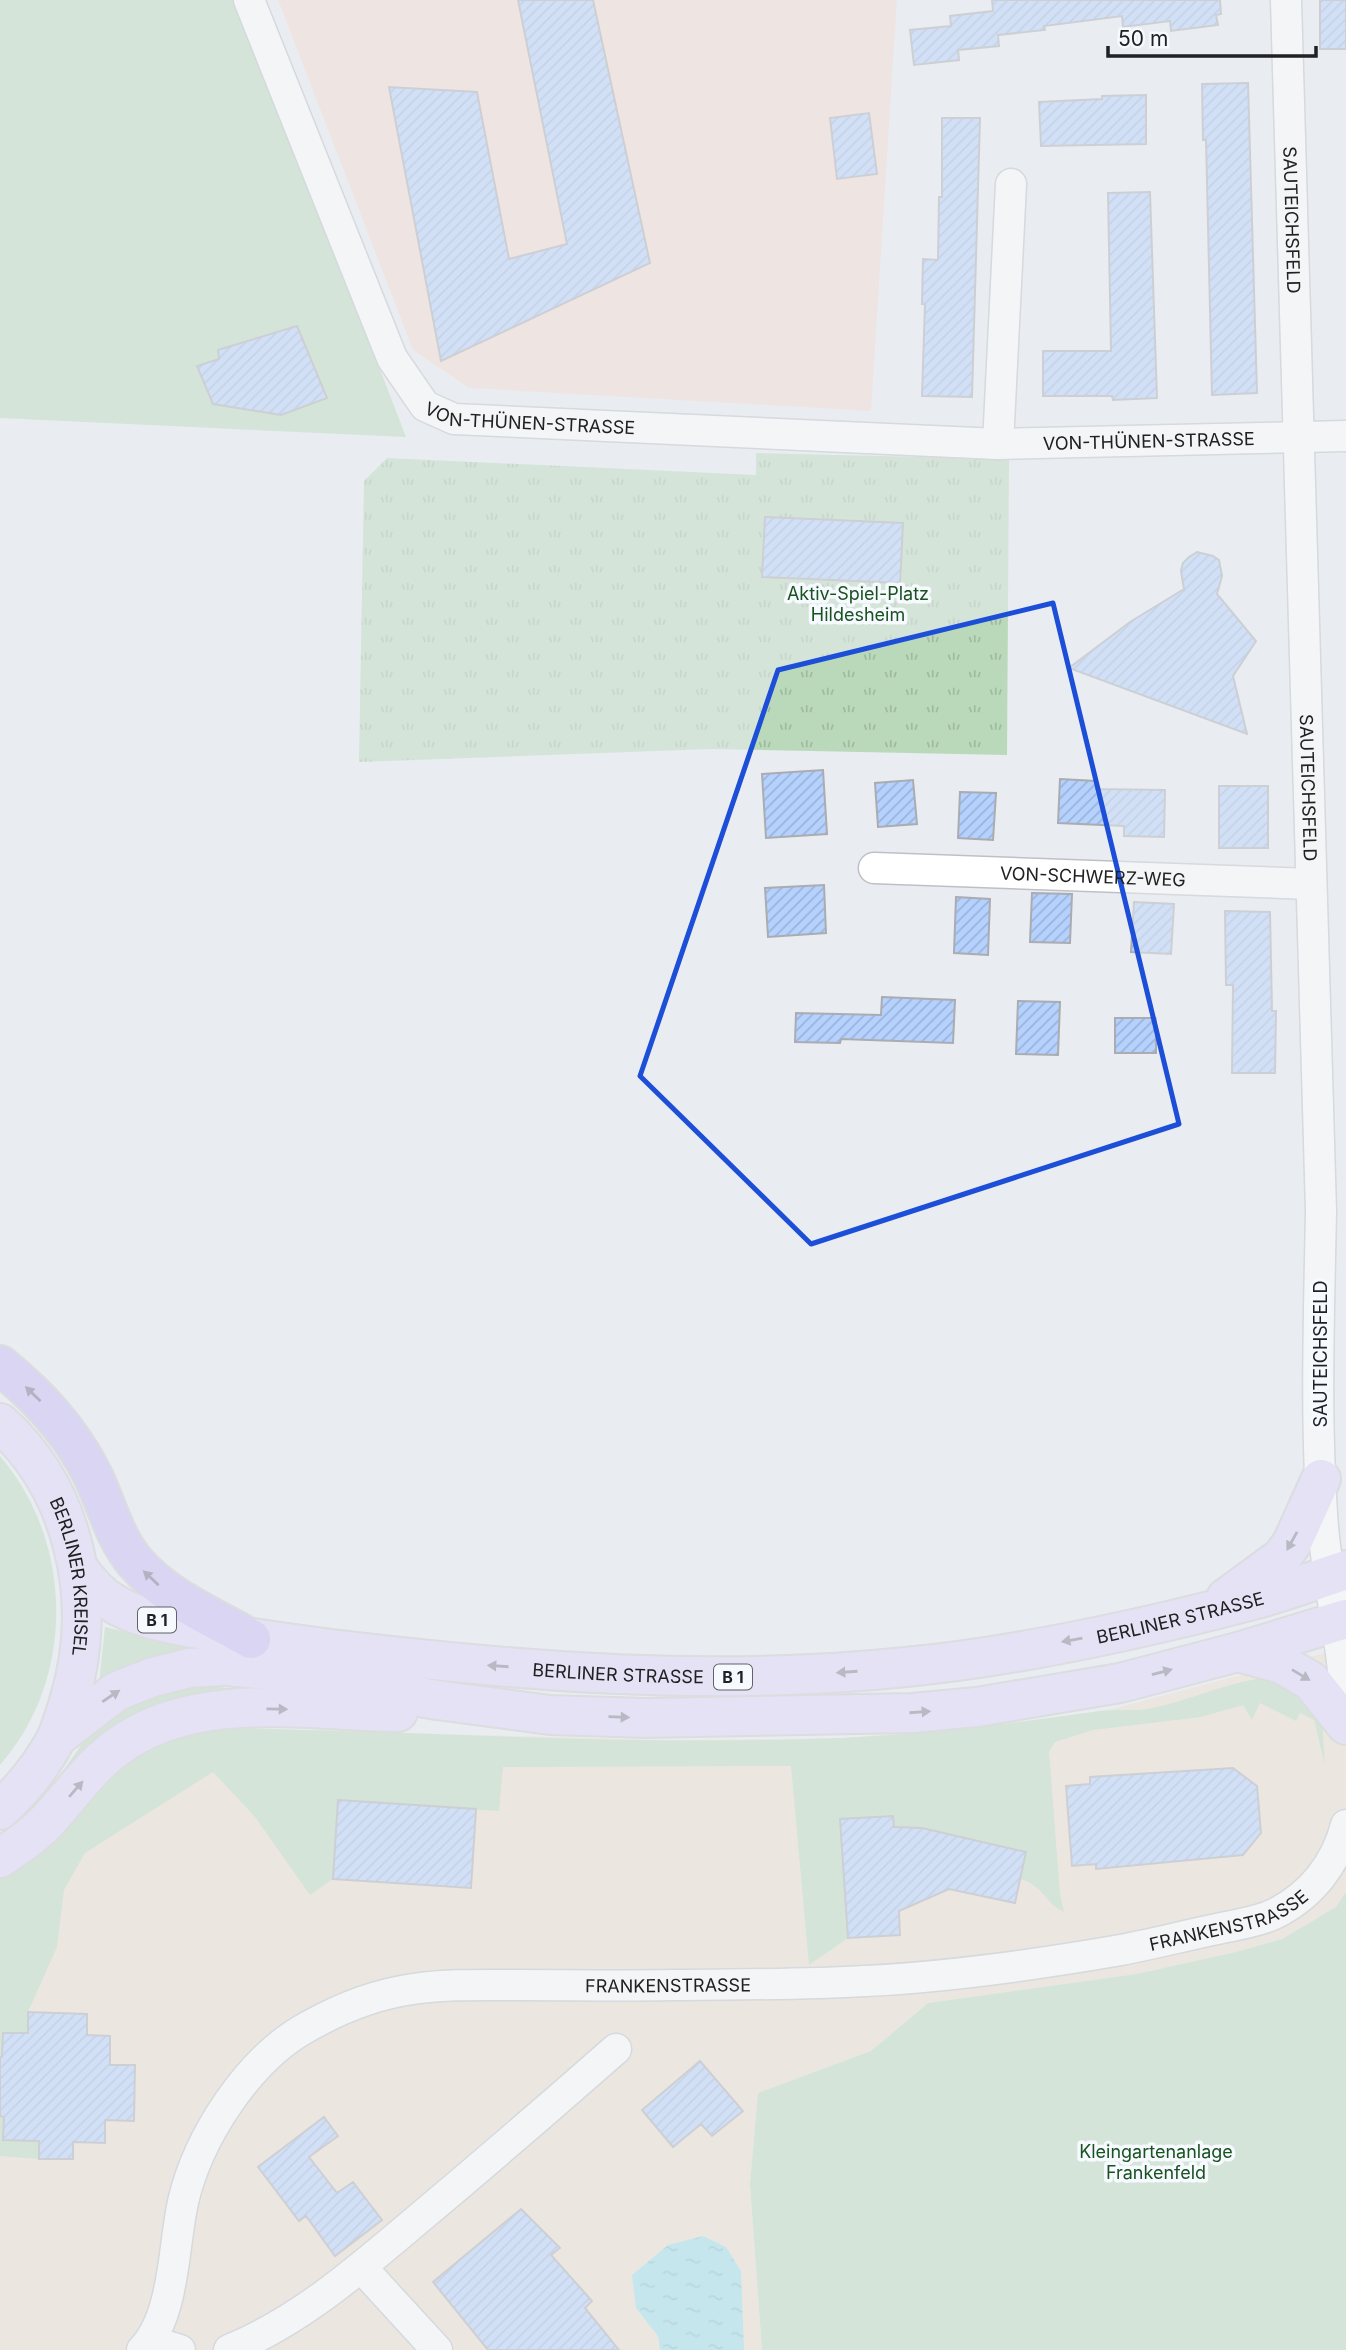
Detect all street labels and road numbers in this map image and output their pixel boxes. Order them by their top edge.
street label: SAUTEICHSFELD [1280,146,1305,294]
street label: VON-THÜNEN-STRASSE [422,397,636,438]
street label: VON-THÜNEN-STRASSE [1043,428,1255,453]
street label: SAUTEICHSFELD [1296,714,1321,861]
street label: VON-SCHWERZ-WEG [1000,862,1186,890]
street label: SAUTEICHSFELD [1310,1281,1331,1427]
street label: BERLINER KREISEL [46,1494,92,1657]
street label: BERLINER STRASSE [1095,1587,1266,1647]
road number: B 1 [138,1608,176,1632]
street label: BERLINER STRASSE [532,1659,704,1687]
road number: B 1 [714,1665,752,1690]
street label: FRANKENSTRASSE [1147,1885,1312,1954]
street label: FRANKENSTRASSE [585,1974,751,1996]

